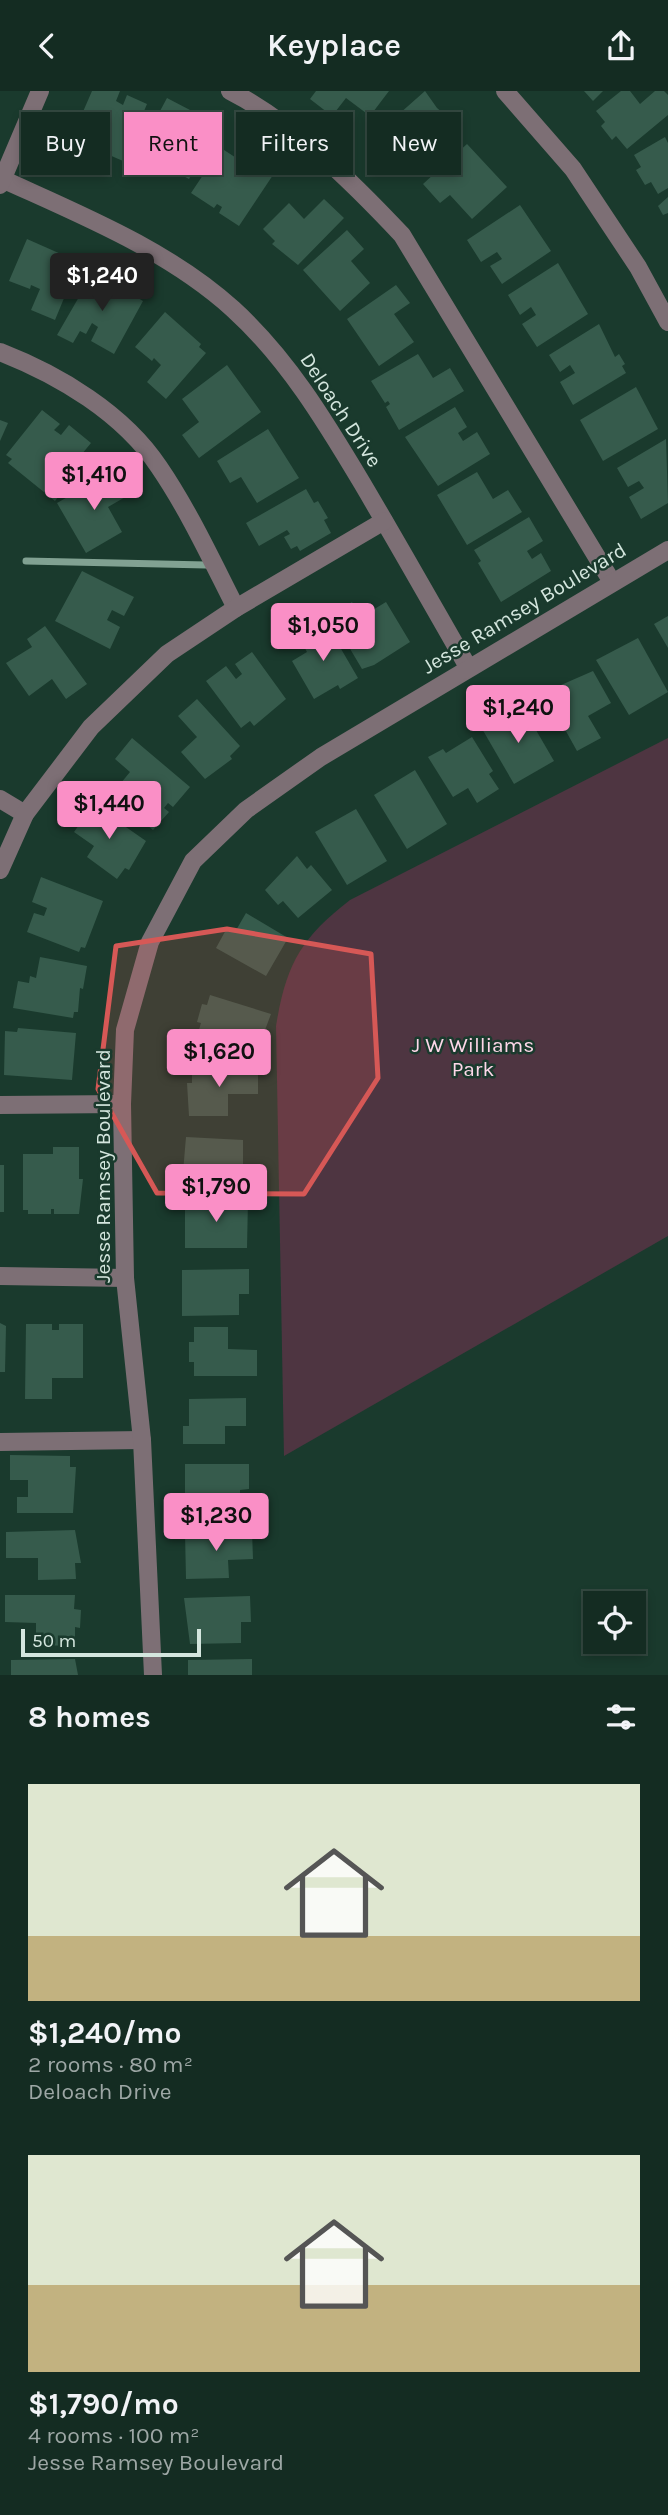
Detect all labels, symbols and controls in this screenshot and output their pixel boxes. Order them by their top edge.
icon: back [28,27,66,65]
text: Keyplace [267,27,401,64]
icon: share [602,27,640,65]
chip: Buy [21,112,110,175]
chip: Rent [124,112,222,175]
chip: Filters [236,112,353,175]
chip: New [367,112,461,175]
pin: $1,240 [45,253,159,313]
text: $1,240 [66,262,138,289]
street label: Deloach Drive [295,348,387,472]
pin: $1,410 [37,453,151,512]
text: $1,410 [61,461,127,488]
street label: Jesse Ramsey Boulevard [418,538,630,678]
pin: $1,050 [266,603,380,663]
text: $1,050 [287,612,359,639]
pin: $1,240 [461,685,575,745]
text: $1,240 [482,694,554,721]
pin: $1,440 [52,781,166,841]
text: $1,440 [73,790,145,817]
pin: $1,620 [162,1030,276,1089]
park label: J W Williams Park [412,1033,534,1081]
text: $1,620 [183,1038,255,1065]
street label: Jesse Ramsey Boulevard [91,1049,115,1283]
pin: $1,790 [159,1165,273,1224]
text: $1,790 [181,1173,251,1200]
pin: $1,230 [159,1493,273,1553]
text: $1,230 [180,1502,252,1529]
map controls [583,1591,646,1654]
button: locate [583,1591,646,1654]
scale bar [21,1626,201,1658]
text: 50 m [32,1630,76,1652]
icon: filters [602,1698,640,1736]
text: 8 homes [28,1699,151,1735]
icon: home [271,1830,397,1956]
text: $1,240/mo [28,2015,182,2051]
text: 2 rooms · 80 m² [28,2051,193,2078]
text: Deloach Drive [28,2078,172,2105]
icon: home [271,2201,397,2327]
text: $1,790/mo [28,2386,179,2422]
text: 4 rooms · 100 m² [28,2422,200,2449]
text: Jesse Ramsey Boulevard [28,2449,284,2476]

